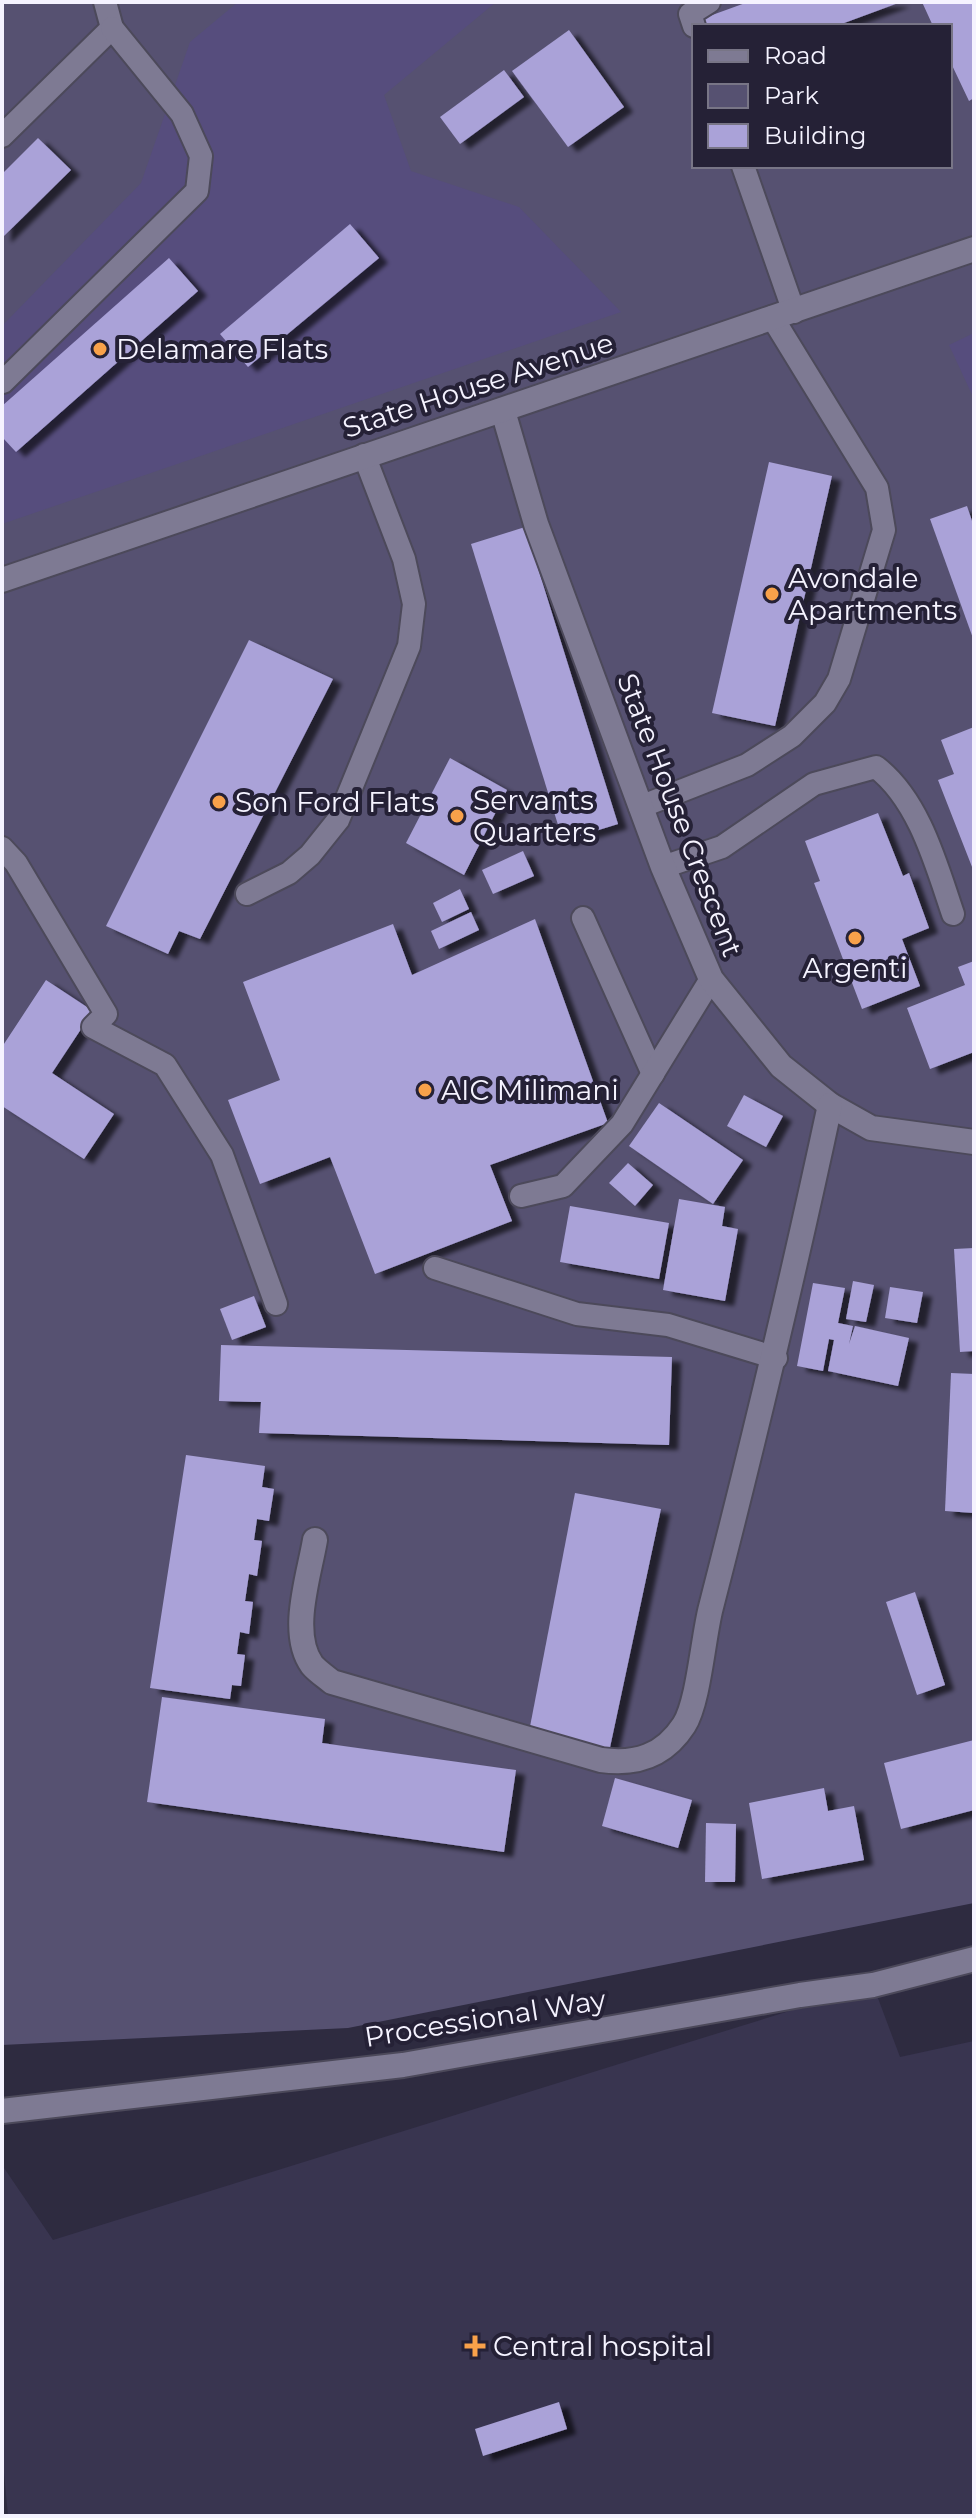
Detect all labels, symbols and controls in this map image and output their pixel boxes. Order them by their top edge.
legend [692,24,952,168]
text: Road [764,41,827,70]
text: Park [764,81,819,110]
text: Building [764,121,867,150]
street label: State House Avenue [338,325,618,445]
place label: Delamare Flats [116,332,328,366]
marker: Delamare Flats [91,340,109,358]
place label: Avondale Apartments [788,561,957,627]
marker: Avondale Apartments [763,585,781,603]
street label: State House Crescent [610,669,750,961]
place label: Servants Quarters [473,783,596,849]
place label: Son Ford Flats [235,785,435,819]
marker: Son Ford Flats [210,793,228,811]
marker: Servants Quarters [448,807,466,825]
marker: Argenti [846,929,864,947]
place label: Argenti [803,951,907,985]
place label: AIC Milimani [441,1073,619,1107]
marker: AIC Milimani [416,1081,434,1099]
street label: Processional Way [362,1982,609,2054]
place label: Central hospital [493,2329,712,2363]
marker: Central hospital [464,2335,486,2357]

